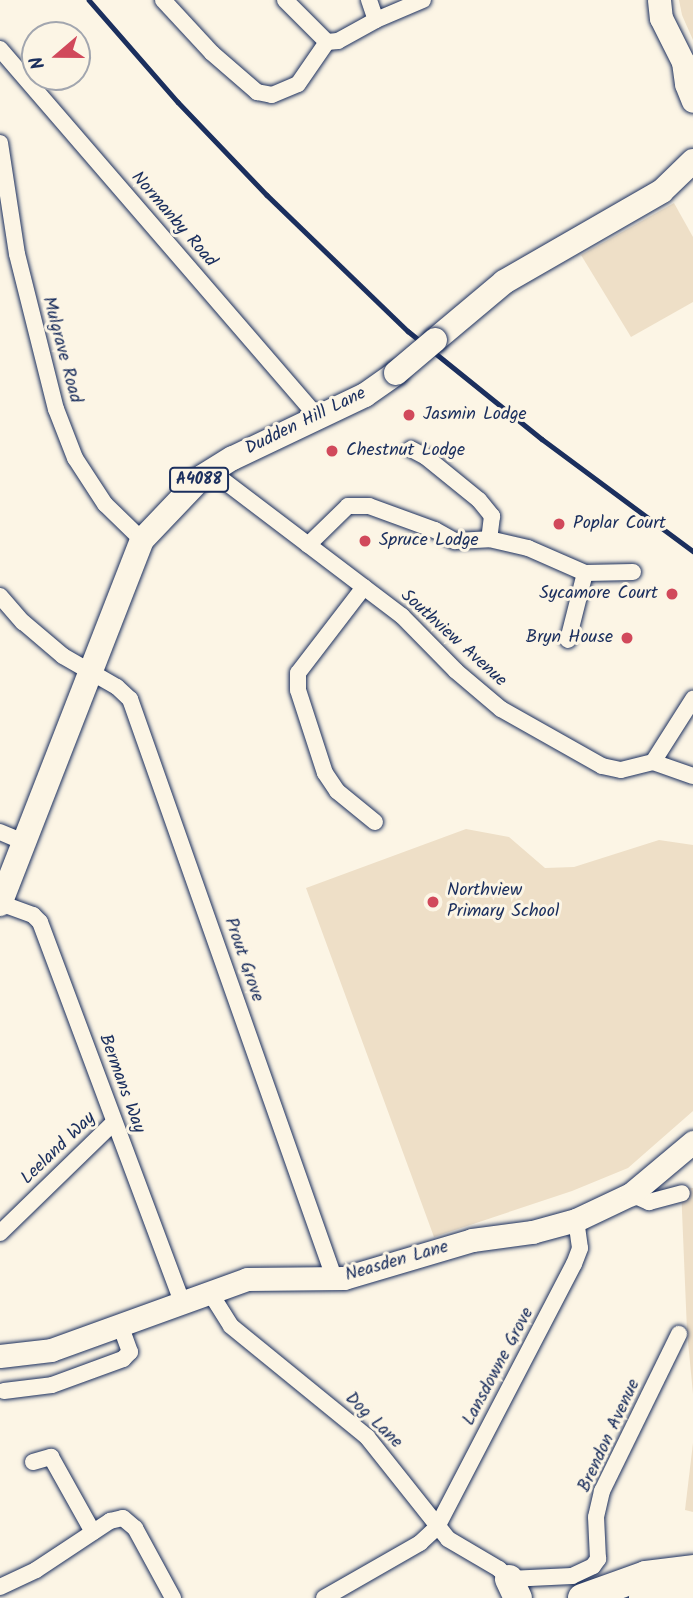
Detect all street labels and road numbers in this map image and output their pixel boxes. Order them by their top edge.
street label: Normanby Road [126,168,220,272]
street label: Mulgrave Road [36,294,86,406]
street label: Dudden Hill Lane [242,383,370,461]
road number: A4088 [168,467,230,492]
street label: Southview Avenue [396,586,510,692]
street label: Prout Grove [219,915,267,1005]
street label: Bermans Way [93,1032,149,1136]
street label: Leeland Way [17,1108,101,1190]
street label: Neasden Lane [343,1237,451,1287]
street label: Lansdowne Grove [459,1304,539,1430]
street label: Brendon Avenue [574,1376,646,1496]
street label: Dog Lane [340,1388,406,1454]

